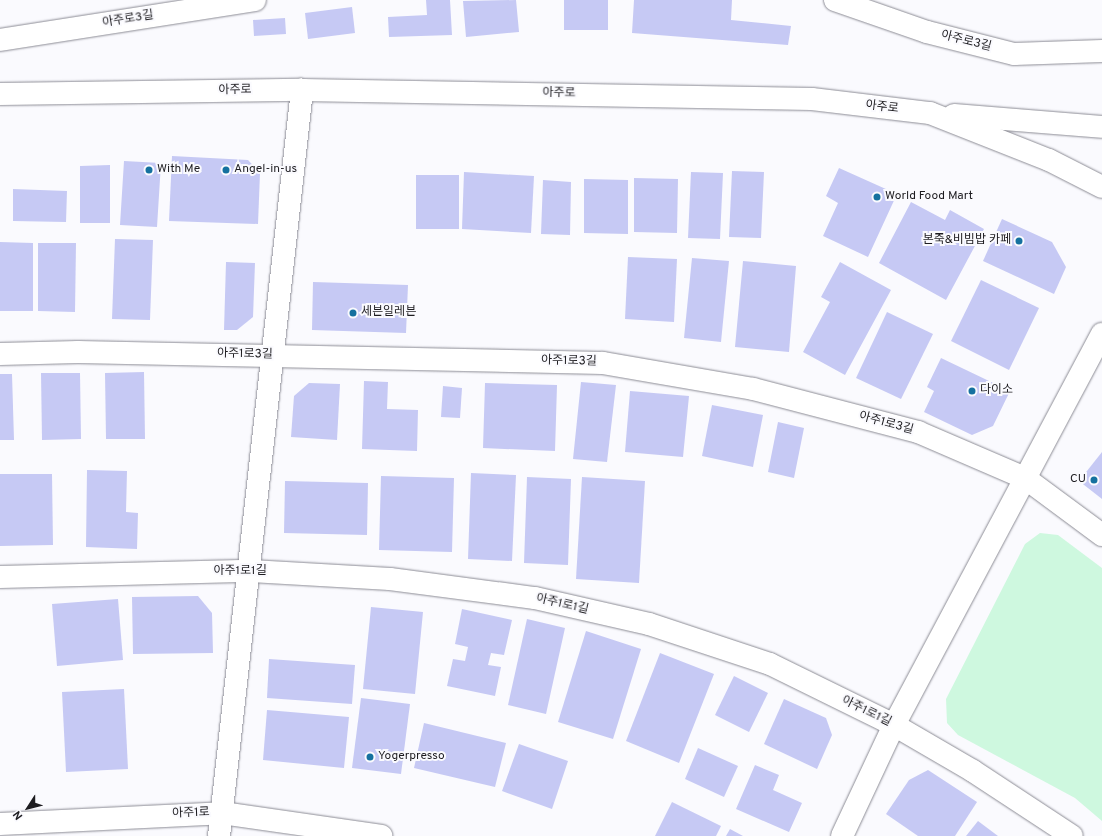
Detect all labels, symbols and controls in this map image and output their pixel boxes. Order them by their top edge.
street label: 아주로3길 [101,9,155,31]
street label: 아주로3길 [939,29,993,55]
street label: 아주로 [218,84,252,98]
street label: 아주로 [542,87,576,101]
street label: 아주로 [865,99,899,117]
place label: With Me [157,163,200,177]
place label: Angel-in-us [234,163,297,177]
marker: With Me [144,165,154,175]
marker: Angel-in-us [221,165,231,175]
place label: World Food Mart [885,190,973,204]
marker: World Food Mart [872,192,882,202]
place label: 본죽&비빔밥 카페 [923,234,1011,248]
marker: 본죽&비빔밥 카페 [1014,236,1024,246]
place label: 세븐일레븐 [361,306,416,320]
marker: 세븐일레븐 [348,308,358,318]
street label: 아주1로3길 [217,347,273,363]
street label: 아주1로3길 [541,354,597,370]
place label: 다이소 [980,384,1013,398]
marker: 다이소 [967,386,977,396]
street label: 아주1로3길 [857,410,915,438]
place label: CU [1070,473,1086,487]
marker: CU [1089,475,1099,485]
street label: 아주1로1길 [213,565,267,579]
street label: 아주1로1길 [535,592,589,618]
street label: 아주1로1길 [839,694,893,730]
place label: Yogerpresso [378,750,445,764]
marker: Yogerpresso [365,752,375,762]
north arrow [8,788,48,828]
street label: 아주1로 [172,806,210,822]
text: N [10,808,26,822]

